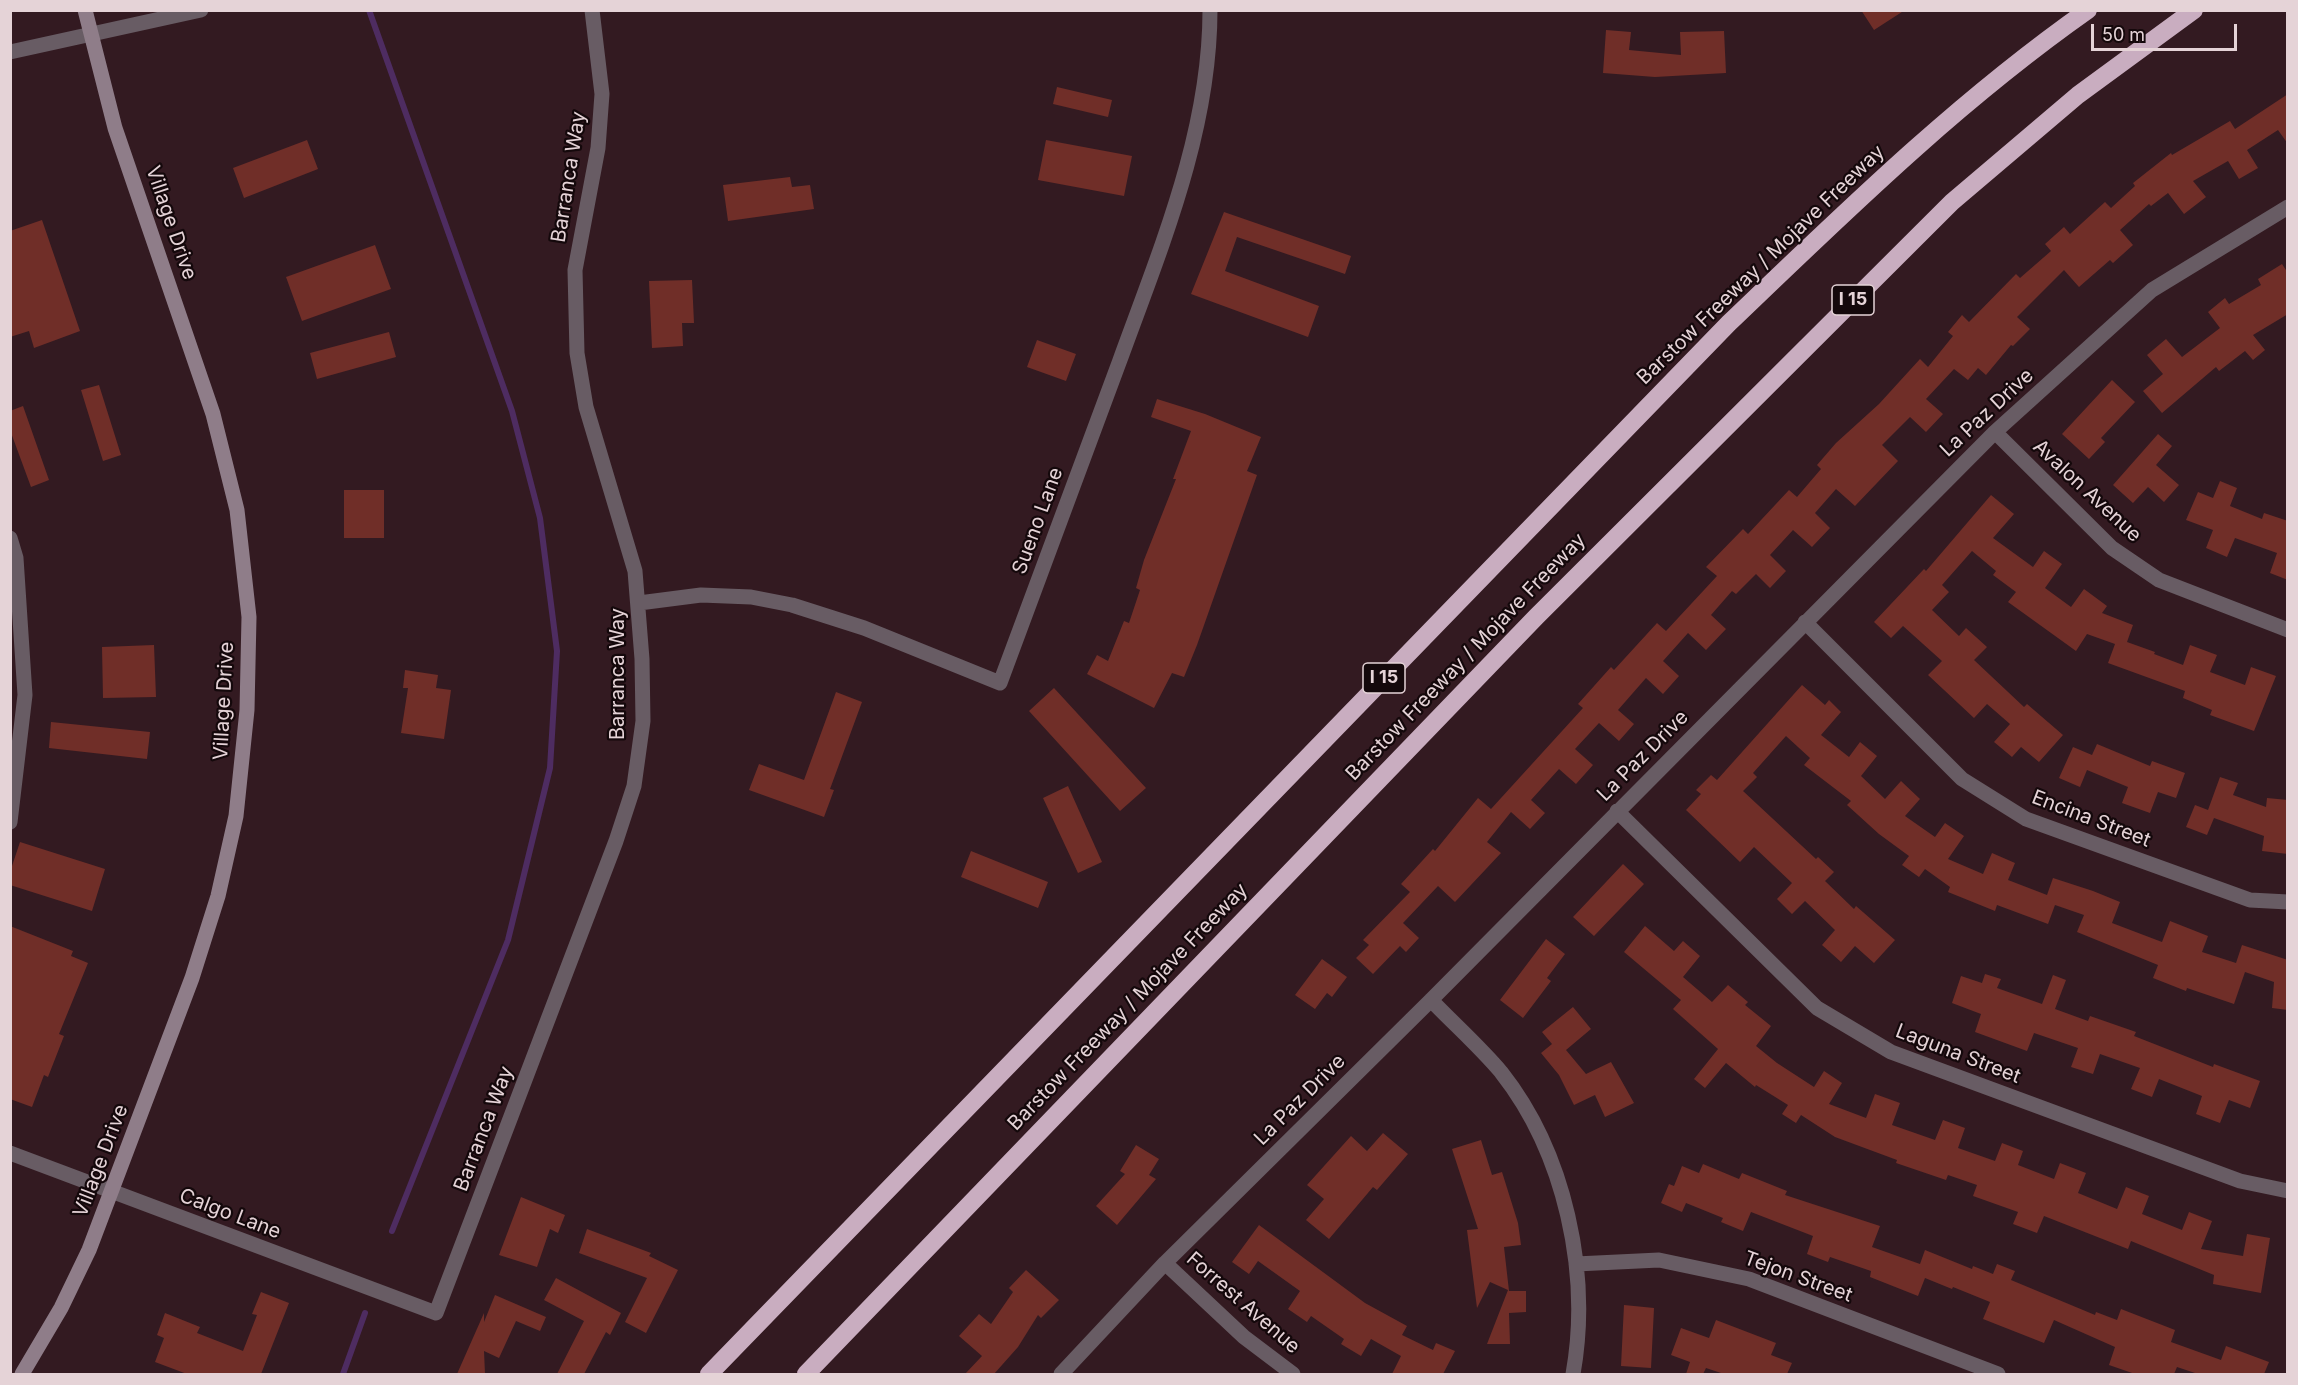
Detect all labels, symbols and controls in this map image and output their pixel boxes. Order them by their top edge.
scale bar [2094,12,2240,50]
text: 50 m [2102,24,2145,45]
street label: Barranca Way [547,110,591,244]
street label: Barstow Freeway / Mojave Freeway [1632,140,1890,390]
street label: Village Drive [140,163,202,283]
road number: I 15 [1832,285,1874,315]
street label: La Paz Drive [1935,364,2039,462]
street label: Avalon Avenue [2028,435,2146,547]
street label: Sueno Lane [1008,464,1068,578]
street label: Barstow Freeway / Mojave Freeway [1341,528,1591,786]
street label: Barranca Way [606,608,630,740]
street label: Village Drive [209,641,239,761]
road number: I 15 [1363,663,1405,693]
street label: La Paz Drive [1593,706,1693,806]
street label: Encina Street [2028,785,2154,853]
street label: Barstow Freeway / Mojave Freeway [1003,878,1253,1136]
street label: Laguna Street [1892,1019,2024,1089]
street label: La Paz Drive [1250,1050,1350,1150]
street label: Barranca Way [449,1063,519,1195]
street label: Village Drive [69,1101,133,1221]
street label: Calgo Lane [176,1184,284,1244]
street label: Tejon Street [1740,1246,1856,1308]
street label: Forrest Avenue [1181,1247,1305,1359]

